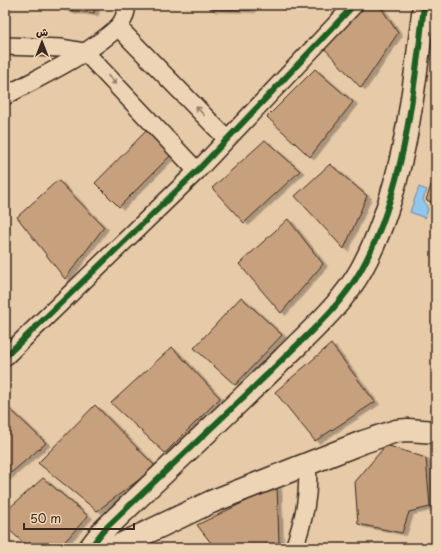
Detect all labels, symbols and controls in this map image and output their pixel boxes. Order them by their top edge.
north arrow [22,22,62,62]
text: ش [36,23,48,40]
one-way arrow [107,75,116,85]
one-way arrow [195,106,205,116]
scale bar [24,505,134,531]
text: 50 m [30,509,61,527]

